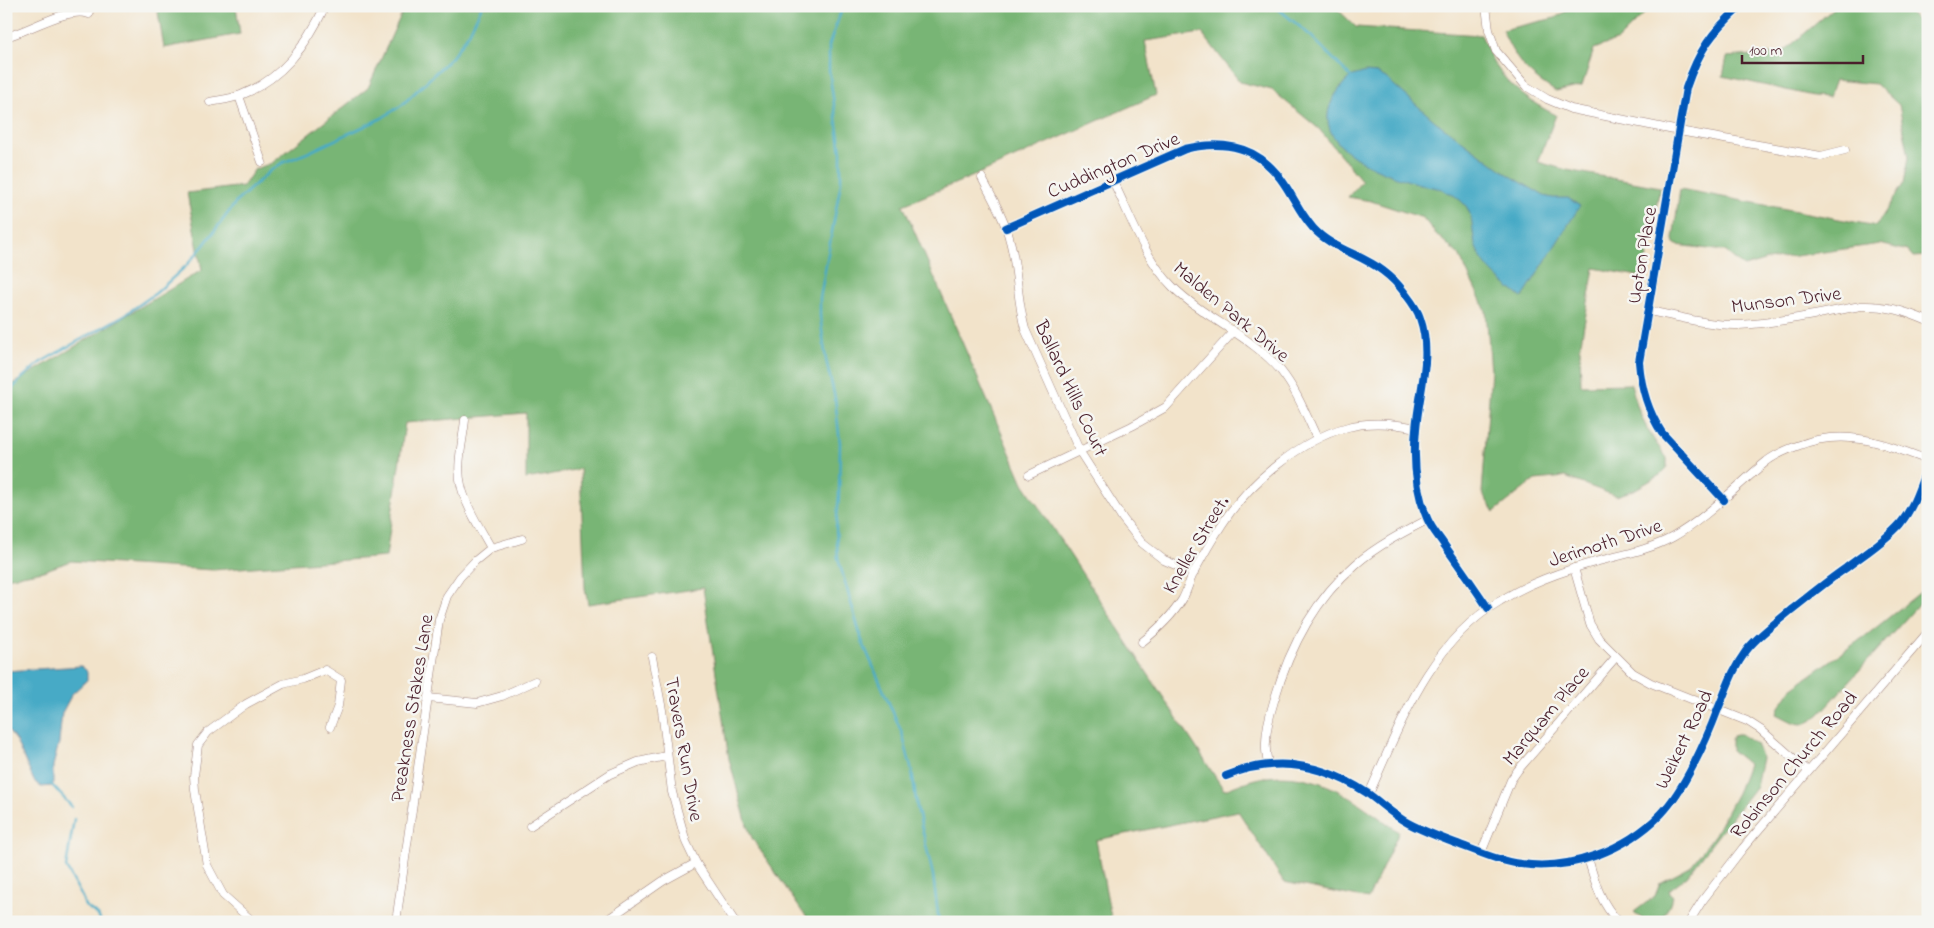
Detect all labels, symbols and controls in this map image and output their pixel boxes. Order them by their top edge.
scale bar [1742,32,1863,64]
text: 100 m [1749,40,1782,62]
street label: Cuddington Drive [1043,125,1185,208]
street label: Upton Place [1621,205,1666,306]
street label: Malden Park Drive [1166,255,1295,370]
street label: Munson Drive [1730,280,1843,323]
street label: Ballard Hills Court [1025,315,1114,462]
street label: Kneller Street. [1156,491,1238,600]
street label: Jerimoth Drive [1545,512,1666,576]
street label: Preakness Stakes Lane [384,612,443,804]
street label: Marquam Place [1496,660,1597,773]
street label: Travers Run Drive [656,675,710,824]
street label: Robinson Church Road [1724,685,1866,846]
street label: Weikert Road [1649,686,1722,795]

